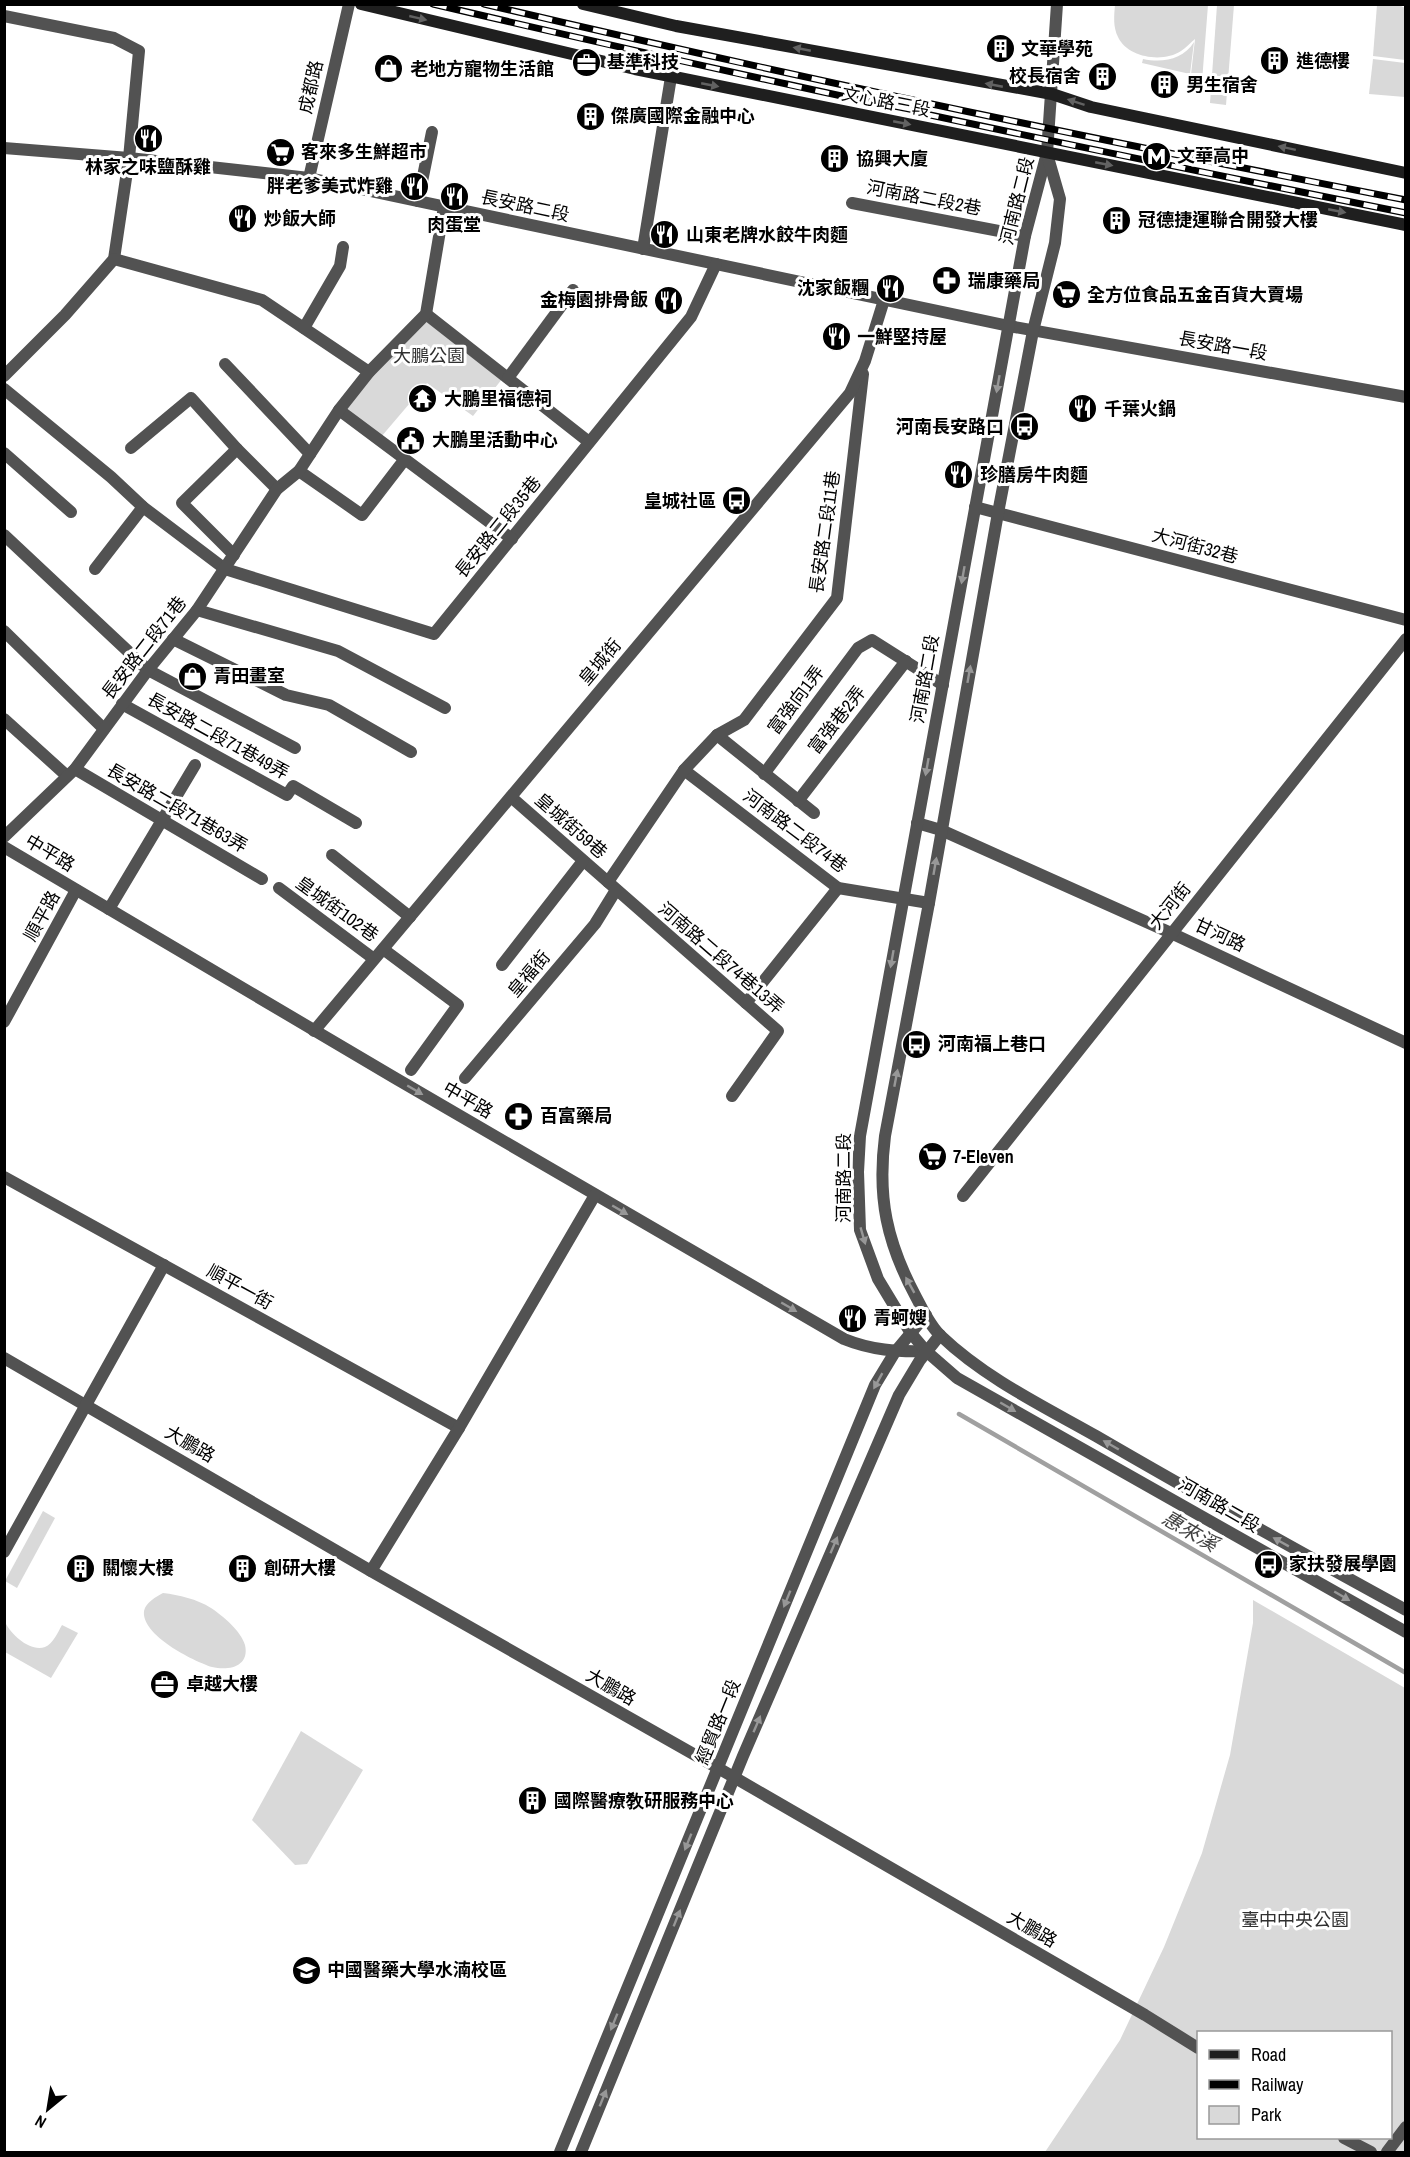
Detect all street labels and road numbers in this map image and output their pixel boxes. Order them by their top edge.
street label: 成都路 [292,58,329,116]
street label: 文心路三段 [840,81,933,122]
street label: 河南路二段 [993,154,1040,248]
street label: 河南路二段2巷 [865,174,984,221]
street label: 長安路二段 [478,184,572,227]
street label: 長安路一段 [1177,325,1270,366]
street label: 長安路二段11巷 [804,469,845,595]
street label: 長安路二段35巷 [449,470,546,583]
street label: 大河街32巷 [1149,522,1241,569]
street label: 長安路二段71巷 [95,591,192,704]
street label: 河南路二段 [904,632,945,725]
street label: 皇城街 [573,633,627,690]
street label: 富強向1弄 [761,660,830,739]
street label: 富強巷2弄 [802,680,871,759]
street label: 長安路二段71巷49弄 [143,686,294,785]
street label: 長安路二段˙71巷63弄 [102,757,252,858]
street label: 河南路二段74巷 [738,783,853,878]
street label: 皇城街59巷 [530,787,613,864]
street label: 中平路 [21,828,80,877]
street label: 皇城街102巷 [291,870,384,947]
street label: 大河街 [1143,877,1196,935]
street label: 順平路 [18,886,66,945]
street label: 河南路二段74巷13弄 [653,896,789,1019]
street label: 甘河路 [1190,912,1250,957]
street label: 皇福街 [502,945,556,1002]
street label: 中平路 [439,1075,498,1124]
street label: 河南路二段 [831,1133,856,1223]
street label: 順平一街 [203,1258,278,1315]
street label: 大鵬路 [161,1419,220,1468]
street label: 河南路二段 [1174,1471,1264,1538]
street label: 大鵬路 [582,1662,641,1711]
street label: 經貿路一段 [689,1675,746,1768]
street label: 大鵬路 [1003,1904,1062,1953]

